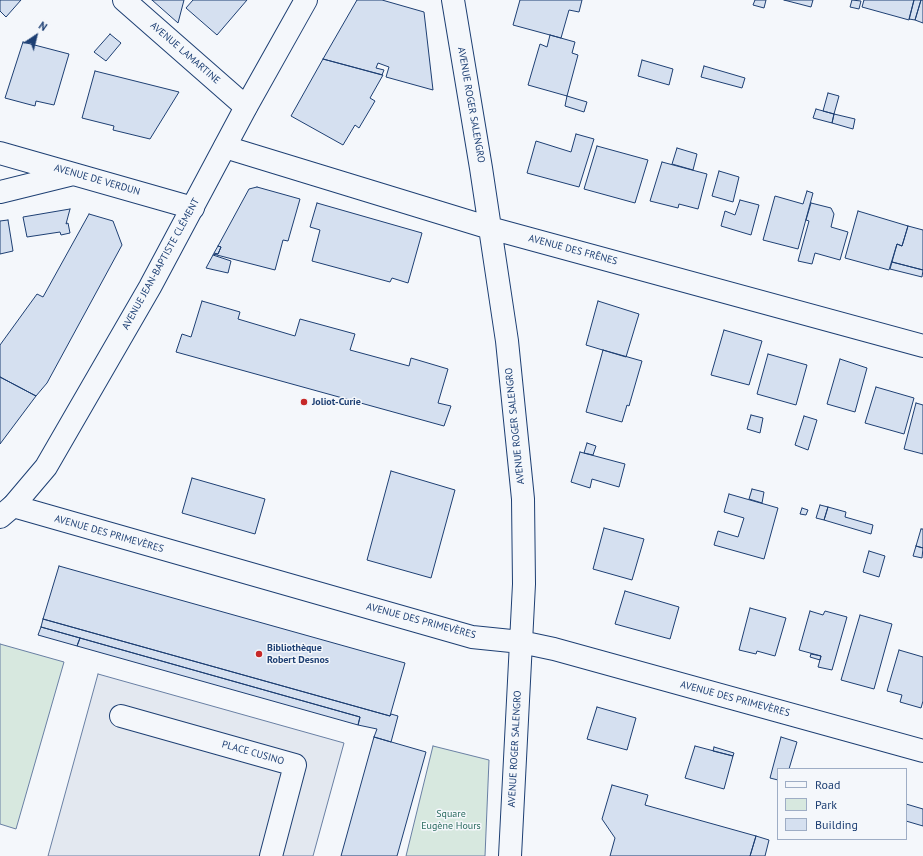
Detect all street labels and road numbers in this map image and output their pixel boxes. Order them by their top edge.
street label: AVENUE LAMARTINE [148,19,222,87]
street label: AVENUE ROGER SALENGRO [455,46,487,164]
street label: AVENUE DE VERDUN [53,162,141,198]
street label: AVENUE JEAN-BAPTISTE CLÉMENT [120,196,202,332]
street label: AVENUE DES FRÊNES [527,232,619,268]
street label: AVENUE ROGER SALENGRO [503,367,527,485]
street label: AVENUE DES PRIMEVÈRES [53,513,165,555]
street label: AVENUE DES PRIMEVÈRES [365,601,477,641]
street label: AVENUE DES PRIMEVÈRES [679,679,791,719]
street label: AVENUE ROGER SALENGRO [506,690,524,808]
street label: PLACE CUSINO [220,738,286,768]

